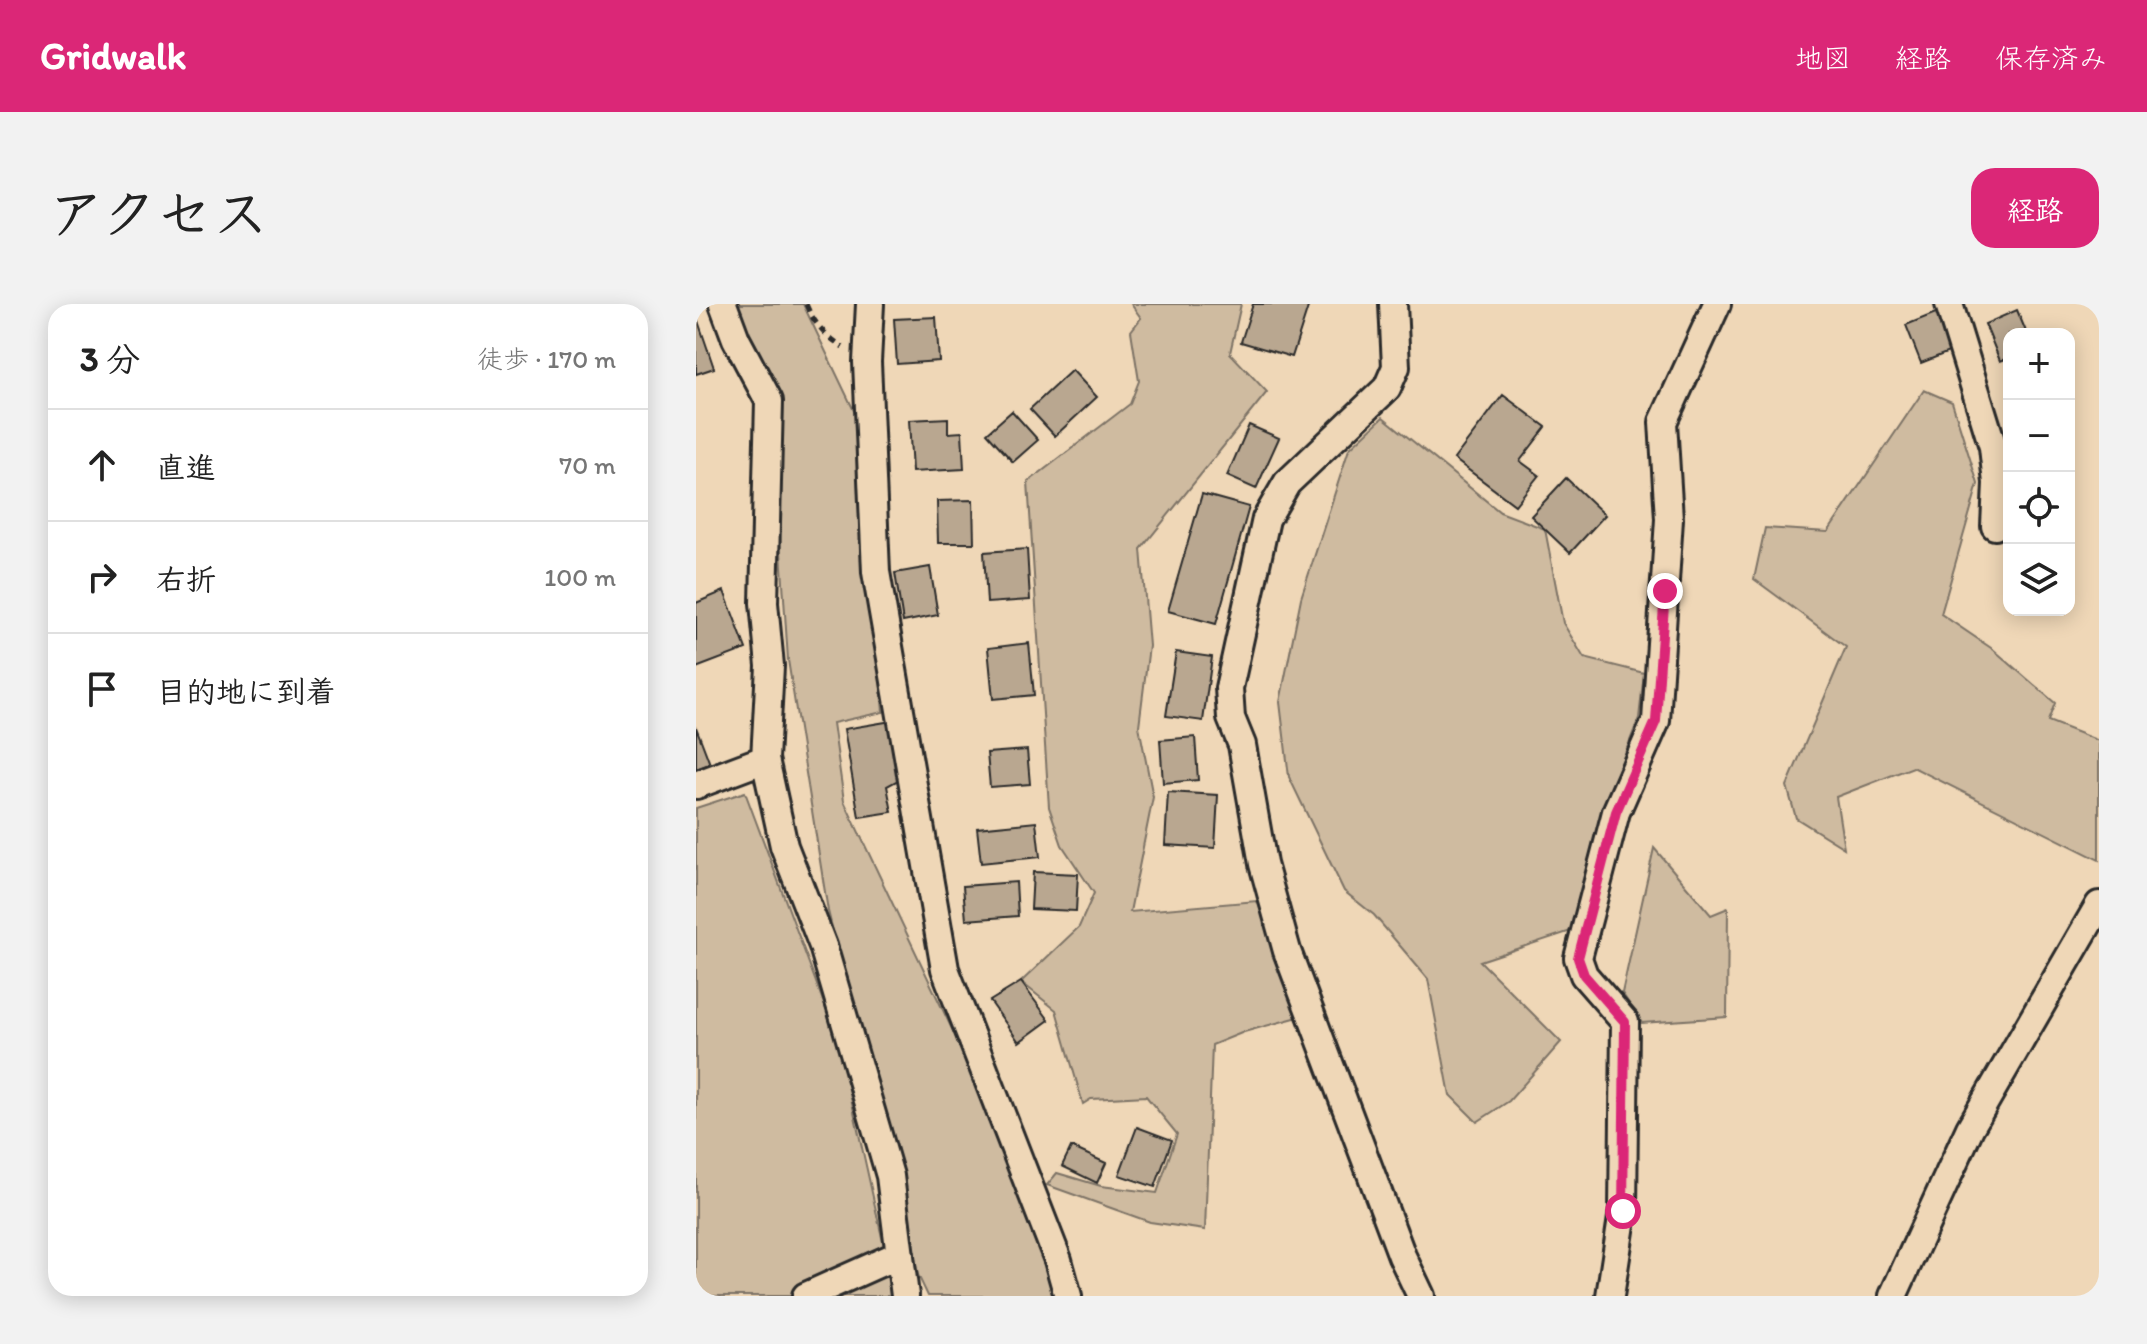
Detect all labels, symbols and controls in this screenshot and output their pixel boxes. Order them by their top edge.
text: Gridwalk [40,33,186,79]
text: 地図 [1795,41,1851,75]
text: 経路 [1895,41,1951,75]
text: 保存済み [1995,41,2107,75]
button: 経路 [1971,168,2099,248]
text: アクセス [48,180,269,247]
map controls [2003,328,2075,616]
button: + [2003,328,2075,400]
text: 3 分 [80,339,140,380]
text: 徒歩 · 170 m [477,343,616,375]
button: − [2003,400,2075,472]
icon: ahead [80,443,124,487]
text: 直進 [156,449,216,486]
text: 70 m [559,449,616,481]
button: locate [2003,472,2075,544]
button: layers [2003,544,2075,616]
icon: right [80,555,124,599]
text: 右折 [156,561,216,598]
text: 100 m [544,561,616,593]
route end [1647,573,1683,609]
icon: arrive [80,667,124,711]
text: 目的地に到着 [156,673,336,710]
route start [1605,1193,1641,1229]

